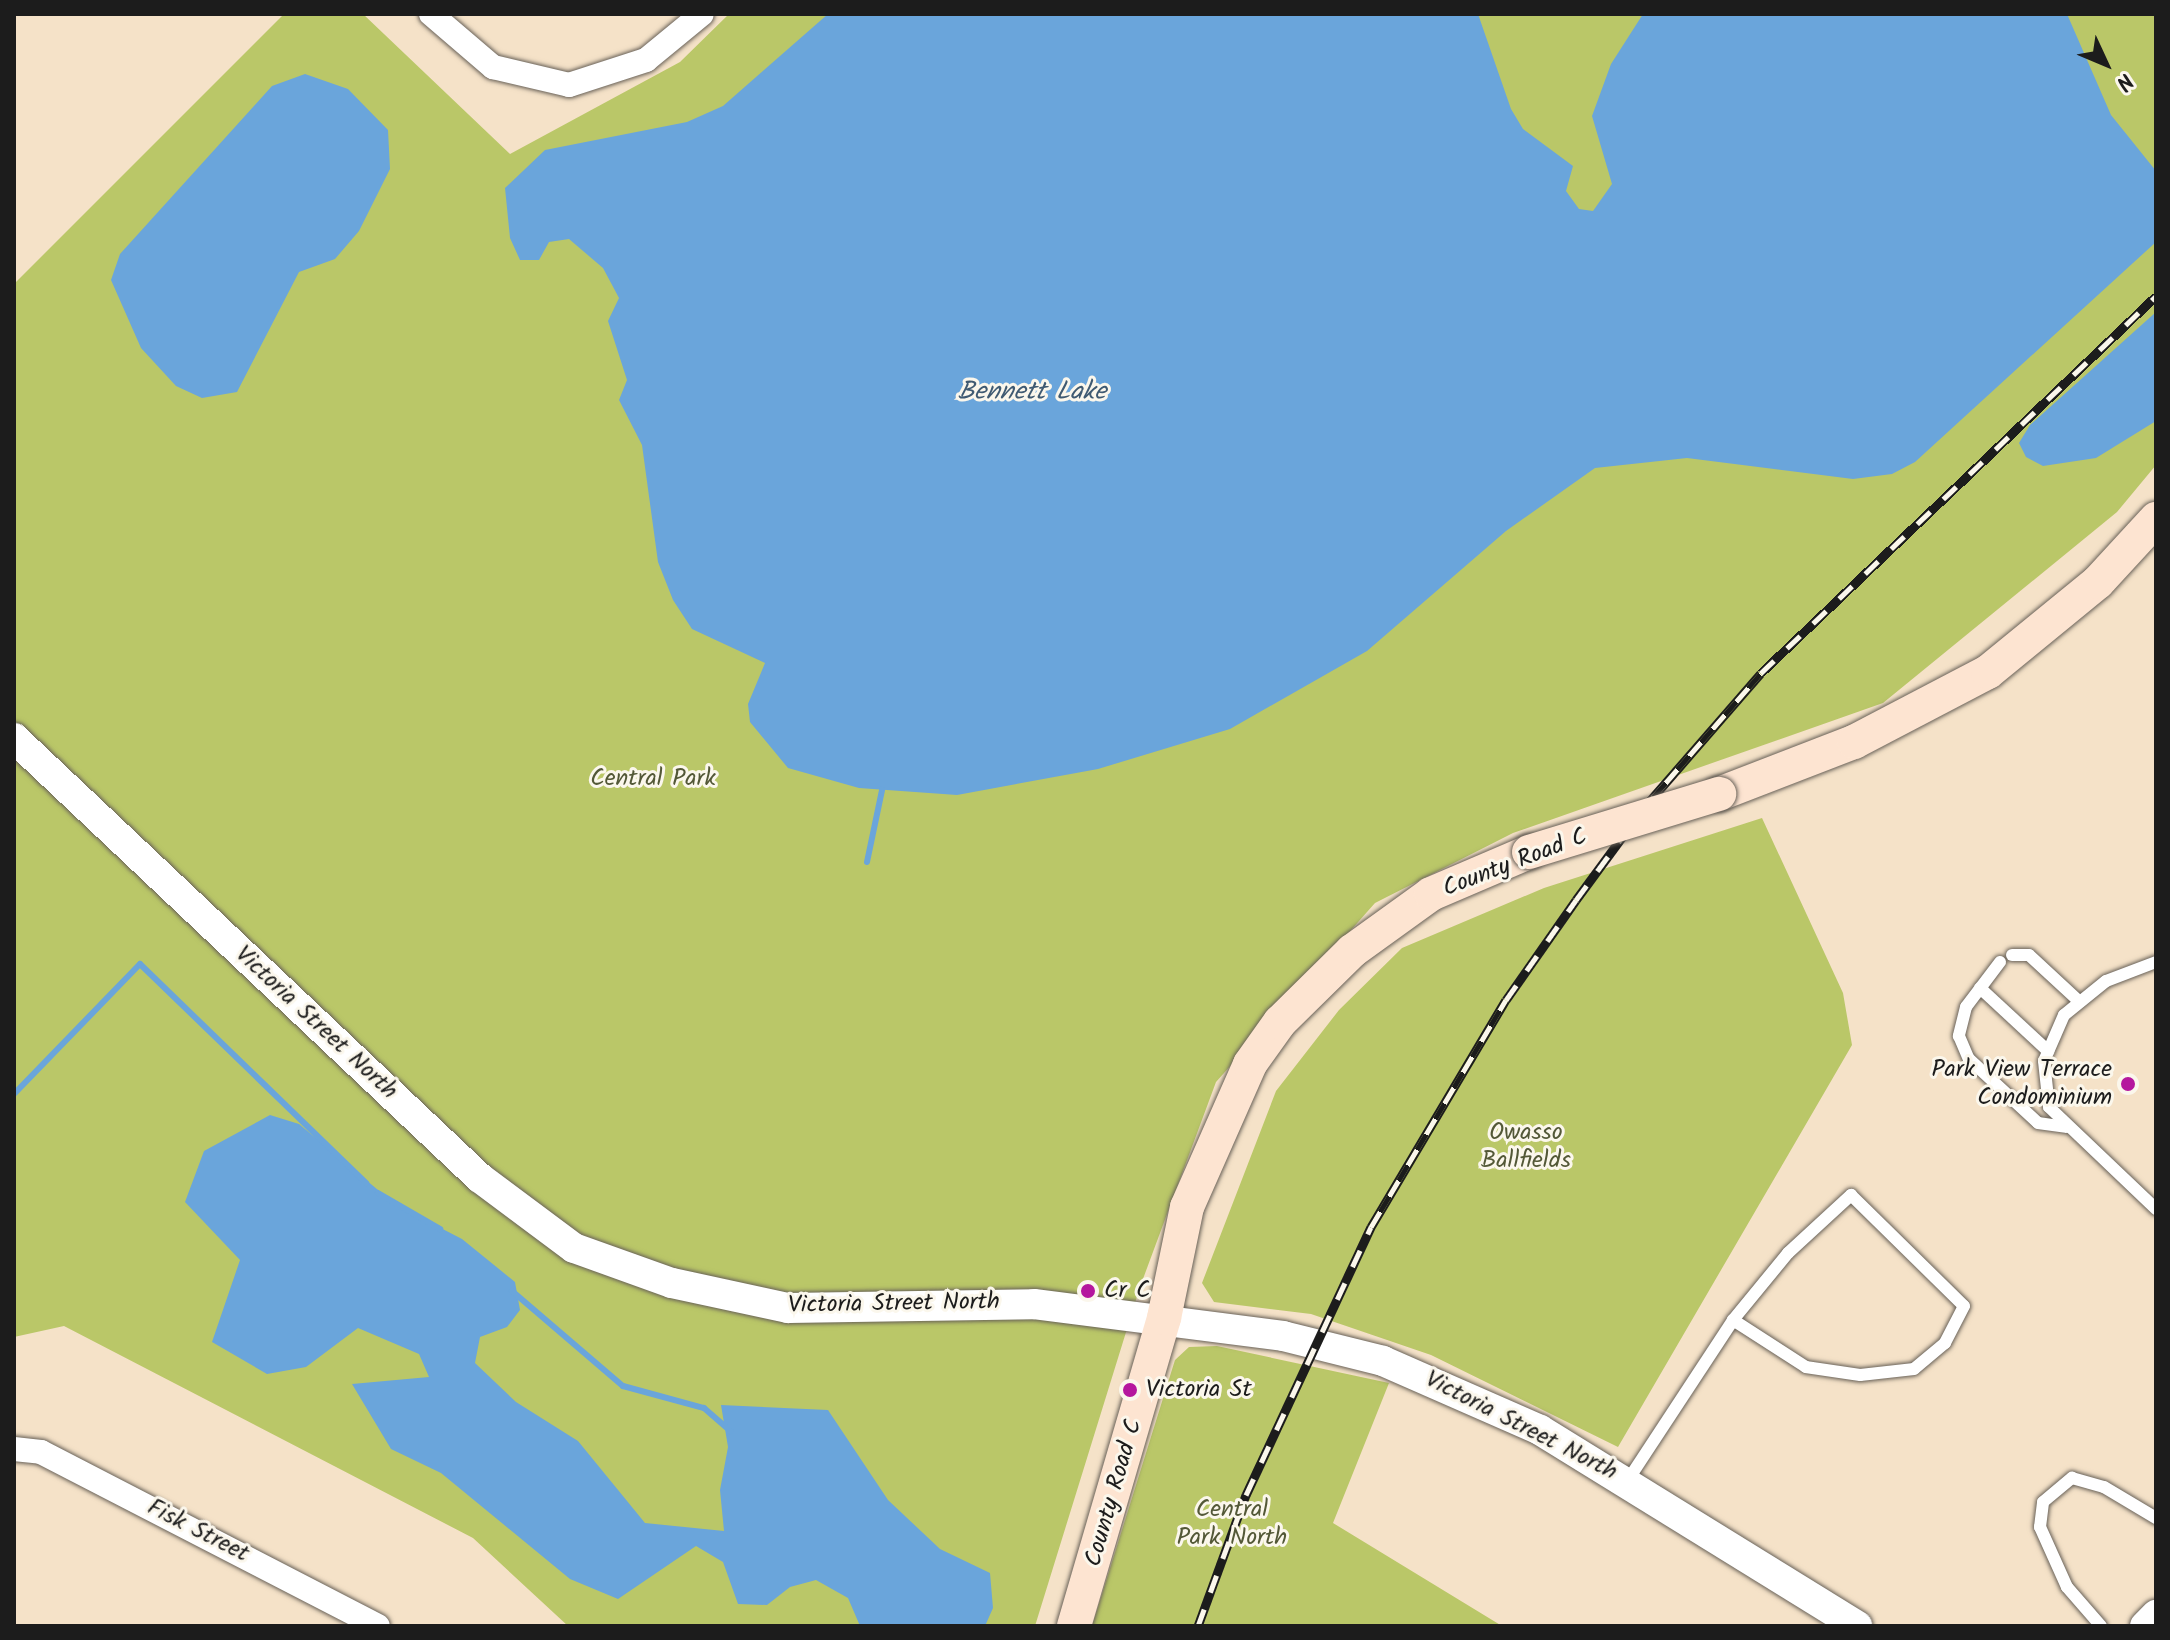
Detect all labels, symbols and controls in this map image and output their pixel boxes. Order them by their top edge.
north arrow [2066,24,2146,104]
text: N [2106,64,2141,98]
water label: Bennett Lake [958,377,1106,409]
park label: Central Park [590,765,716,793]
street label: County Road C [1439,822,1591,904]
street label: Victoria Street North [229,940,403,1106]
place label: Park View Terrace Condominium [1932,1056,2112,1112]
marker: Park View Terrace Condominium [2119,1075,2137,1093]
park label: Owasso Ballfields [1481,1119,1571,1175]
place label: Cr C [1104,1277,1150,1305]
marker: Cr C [1079,1282,1097,1300]
street label: Victoria Street North [788,1288,1000,1320]
street label: Victoria Street North [1420,1365,1622,1487]
place label: Victoria St [1146,1376,1252,1404]
marker: Victoria St [1121,1381,1139,1399]
street label: County Road C [1079,1416,1149,1570]
street label: Fisk Street [142,1493,254,1569]
park label: Central Park North [1177,1496,1287,1552]

